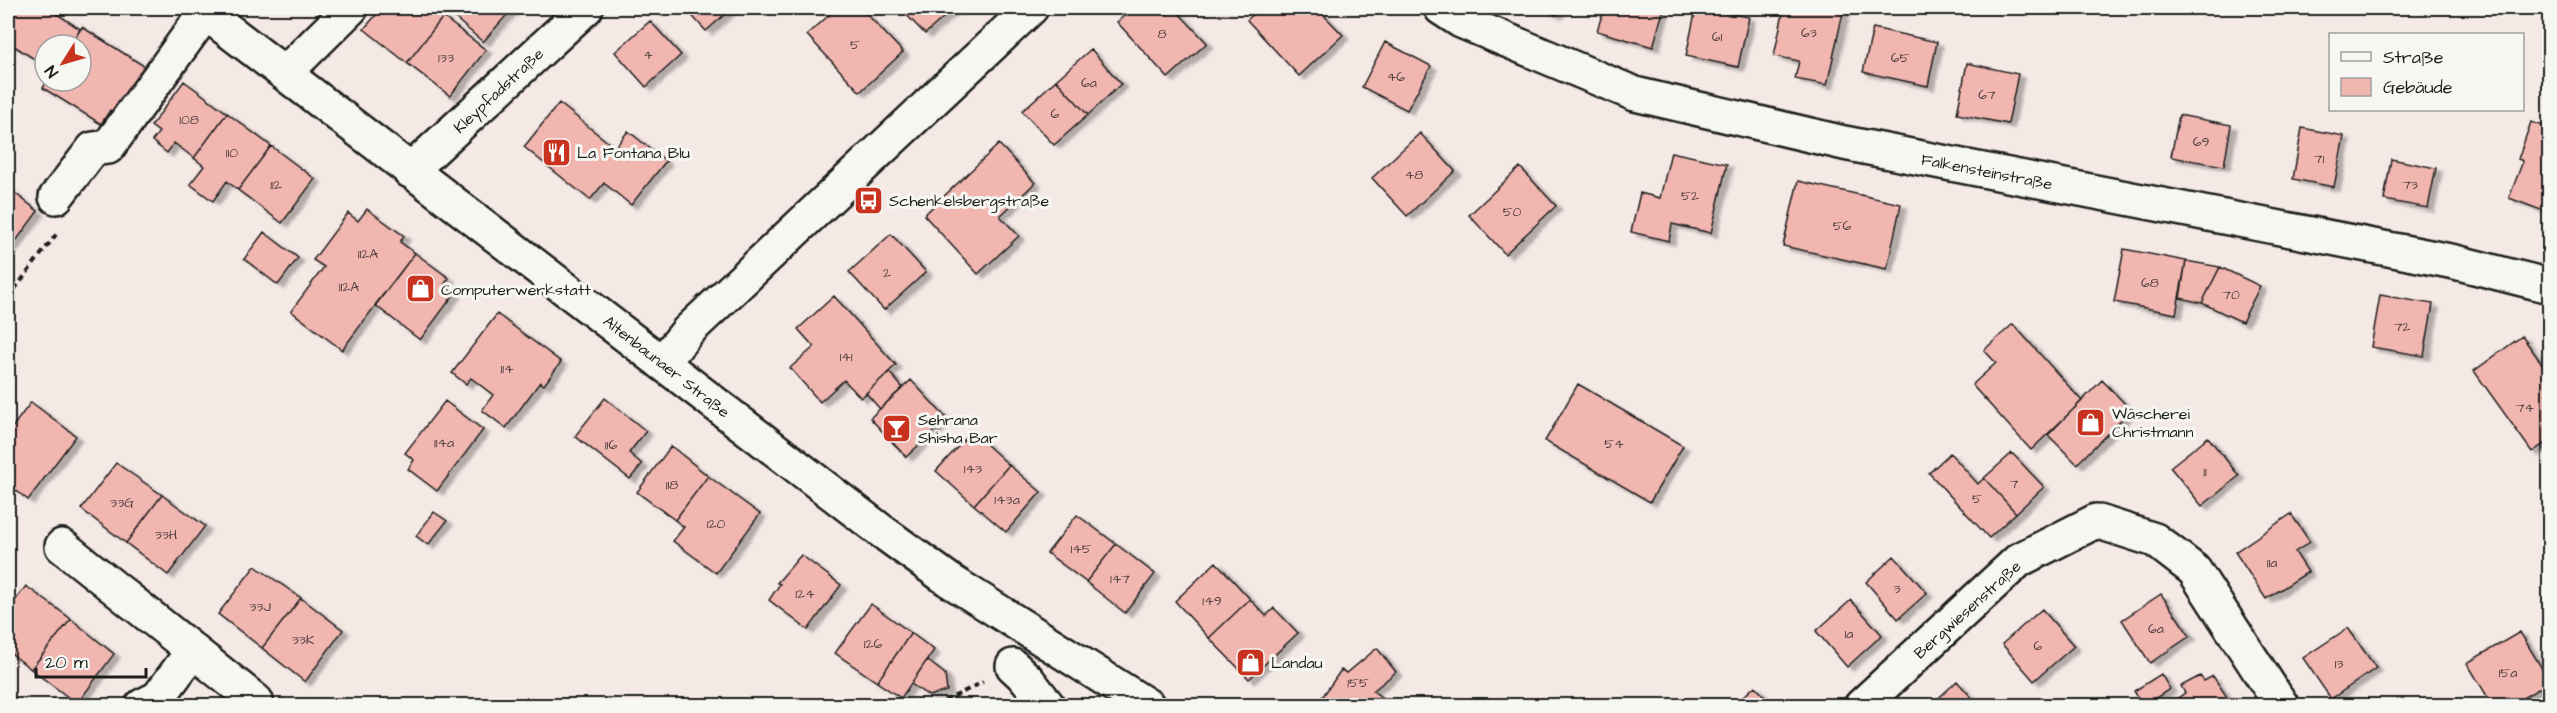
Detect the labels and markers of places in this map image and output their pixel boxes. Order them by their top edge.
restaurant icon: La Fontana Blu [540,136,572,168]
place label: La Fontana Blu [577,142,690,164]
bus stop icon: Schenkelsbergstraße [852,184,884,216]
place label: Schenkelsbergstraße [889,190,1050,213]
shop icon: Computerwerkstatt [404,273,436,305]
place label: Computerwerkstatt [441,279,591,301]
place label: Wäscherei Christmann [2112,403,2194,443]
shop icon: Wäscherei Christmann [2075,406,2107,438]
place label: Sehrana Shisha Bar [918,409,998,449]
bar icon: Sehrana Shisha Bar [881,412,913,444]
shop icon: Landau [1234,646,1266,678]
place label: Landau [1271,652,1323,674]

